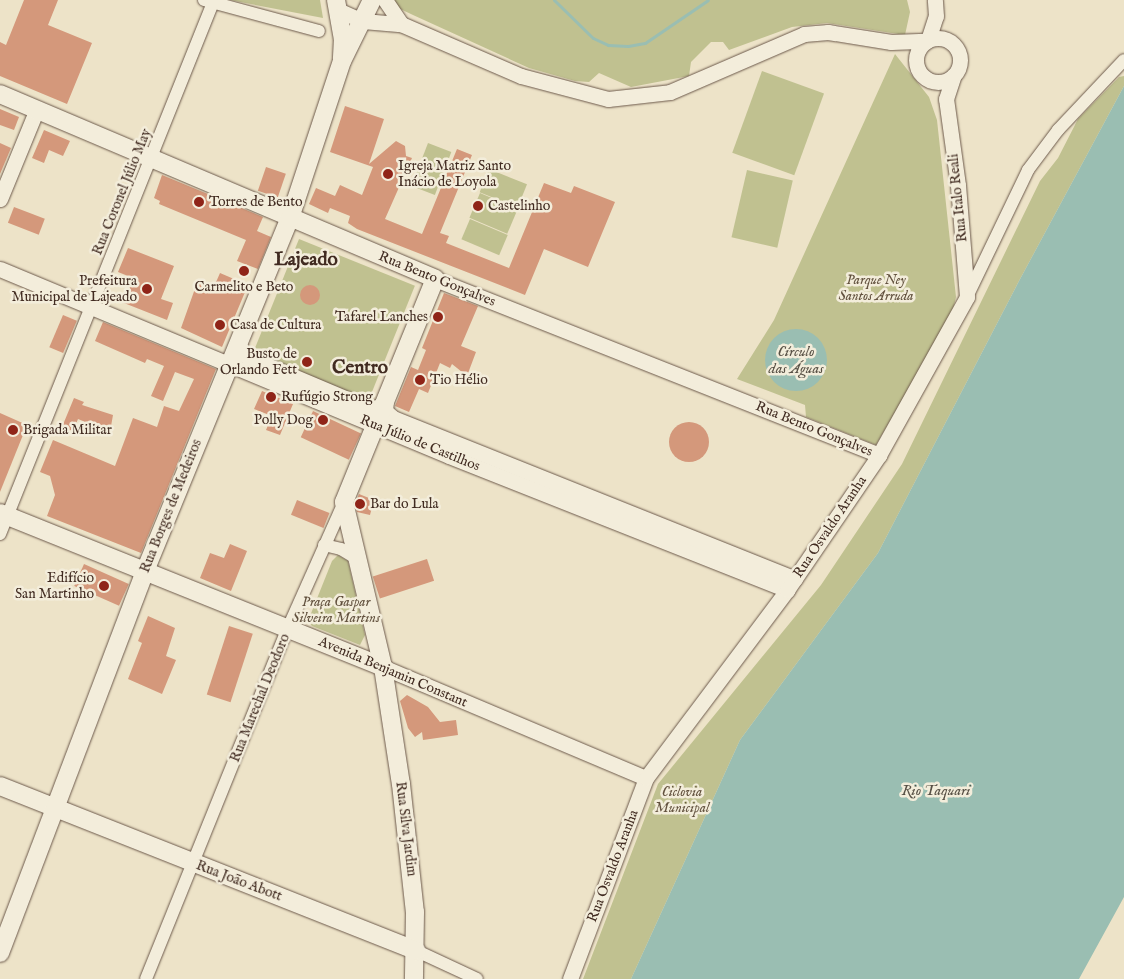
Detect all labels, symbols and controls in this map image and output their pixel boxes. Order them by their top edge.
street label: Rua Coronel Júlio May [89,126,155,258]
street label: Rua Italo Reali [945,153,971,243]
place label: Igreja Matriz Santo Inácio de Loyola [398,158,511,190]
marker: Igreja Matriz Santo Inácio de Loyola [382,168,394,180]
place label: Torres de Bento [209,194,302,210]
marker: Torres de Bento [193,196,205,208]
place label: Castelinho [488,198,550,214]
marker: Castelinho [472,200,484,212]
street label: Rua Bento Gonçalves [376,248,498,310]
district label: Lajeado [274,250,338,272]
marker: Carmelito e Beto [238,265,250,277]
park label: Parque Ney Santos Arruda [838,272,914,304]
place label: Prefeitura Municipal de Lajeado [12,273,137,306]
place label: Carmelito e Beto [195,279,293,295]
marker: Prefeitura Municipal de Lajeado [141,283,153,295]
place label: Tafarel Lanches [335,309,428,325]
marker: Tafarel Lanches [432,311,444,323]
place label: Casa de Cultura [230,317,321,333]
marker: Casa de Cultura [214,319,226,331]
water label: Círculo das Águas [769,342,823,377]
place label: Busto de Orlando Fett [220,346,297,378]
marker: Busto de Orlando Fett [301,356,313,368]
district label: Centro [332,358,388,380]
place label: Tio Hélio [430,372,488,388]
marker: Tio Hélio [414,374,426,386]
place label: Rufúgio Strong [281,389,373,405]
marker: Rufúgio Strong [265,391,277,403]
street label: Rua Bento Gonçalves [753,398,875,460]
street label: Rua Júlio de Castilhos [358,411,482,475]
place label: Polly Dog [254,412,313,428]
marker: Polly Dog [317,414,329,426]
place label: Brigada Militar [23,422,112,438]
marker: Brigada Militar [7,424,19,436]
street label: Rua Borges de Medeiros [137,437,205,575]
street label: Rua Osvaldo Aranha [790,473,870,581]
place label: Bar do Lula [370,496,439,512]
marker: Bar do Lula [354,498,366,510]
place label: Edifício San Martinho [15,570,94,602]
marker: Edifício San Martinho [98,580,110,592]
park label: Praça Gaspar Silveira Martins [292,594,380,626]
street label: Rua Marechal Deodoro [227,631,293,765]
street label: Avenida Benjamin Constant [316,633,470,711]
street label: Rua Silva Jardim [392,781,420,877]
water label: Rio Taquari [902,782,970,800]
park label: Ciclovia Municipal [655,784,709,816]
street label: Rua Osvaldo Aranha [584,807,642,925]
street label: Rua João Abott [194,857,284,905]

